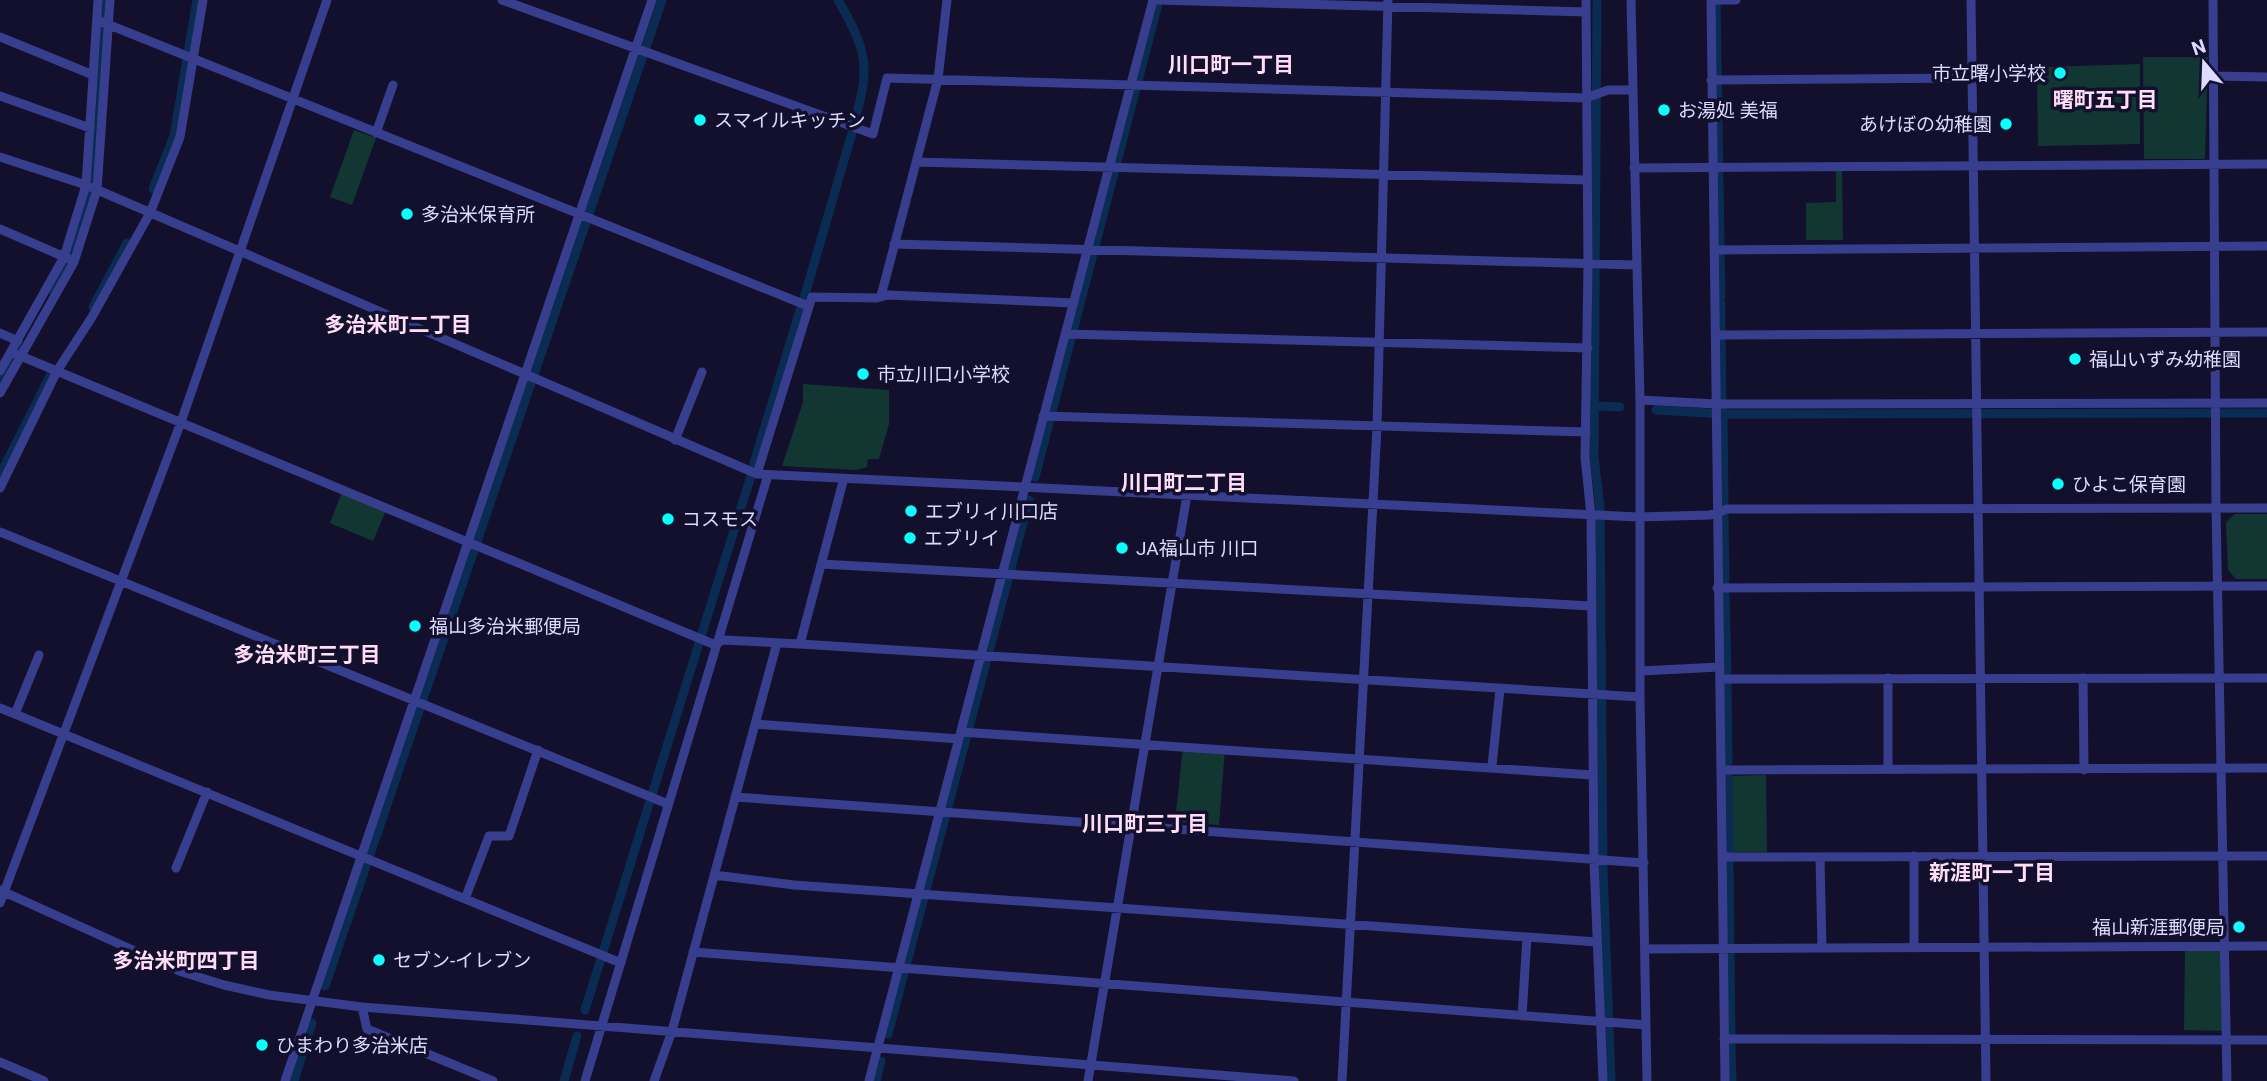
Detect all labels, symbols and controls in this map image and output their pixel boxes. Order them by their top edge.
north arrow [2169,28,2239,98]
text: N [2189,34,2209,60]
district label: 川口町一丁目 [1168,53,1294,77]
place label: 市立曙小学校 [1932,62,2046,85]
marker: 市立曙小学校 [2052,65,2068,81]
district label: 曙町五丁目 [2053,88,2158,112]
place label: お湯処 美福 [1678,99,1778,122]
marker: お湯処 美福 [1656,102,1672,118]
place label: スマイルキッチン [714,109,865,132]
marker: スマイルキッチン [692,112,708,128]
place label: あけぼの幼稚園 [1859,113,1992,136]
marker: あけぼの幼稚園 [1998,116,2014,132]
place label: 多治米保育所 [421,203,535,226]
marker: 多治米保育所 [399,206,415,222]
district label: 多治米町二丁目 [325,313,472,337]
place label: 福山いずみ幼稚園 [2089,348,2241,371]
marker: 福山いずみ幼稚園 [2067,351,2083,367]
place label: 市立川口小学校 [877,363,1010,386]
marker: 市立川口小学校 [855,366,871,382]
district label: 川口町二丁目 [1121,471,1247,495]
place label: ひよこ保育園 [2072,473,2186,496]
marker: ひよこ保育園 [2050,476,2066,492]
place label: エブリィ川口店 [925,500,1058,523]
marker: エブリィ川口店 [903,503,919,519]
place label: コスモス [682,508,758,531]
marker: コスモス [660,511,676,527]
place label: エブリイ [924,527,1000,550]
marker: エブリイ [902,530,918,546]
place label: JA福山市 川口 [1136,537,1258,560]
marker: JA福山市 川口 [1114,540,1130,556]
place label: 福山多治米郵便局 [429,615,581,638]
marker: 福山多治米郵便局 [407,618,423,634]
district label: 多治米町三丁目 [234,643,381,667]
district label: 川口町三丁目 [1082,812,1208,836]
district label: 新涯町一丁目 [1929,861,2055,885]
place label: 福山新涯郵便局 [2092,916,2225,939]
marker: 福山新涯郵便局 [2231,919,2247,935]
district label: 多治米町四丁目 [113,949,260,973]
place label: セブン-イレブン [393,949,531,972]
marker: セブン-イレブン [371,952,387,968]
place label: ひまわり多治米店 [276,1034,428,1057]
marker: ひまわり多治米店 [254,1037,270,1053]

